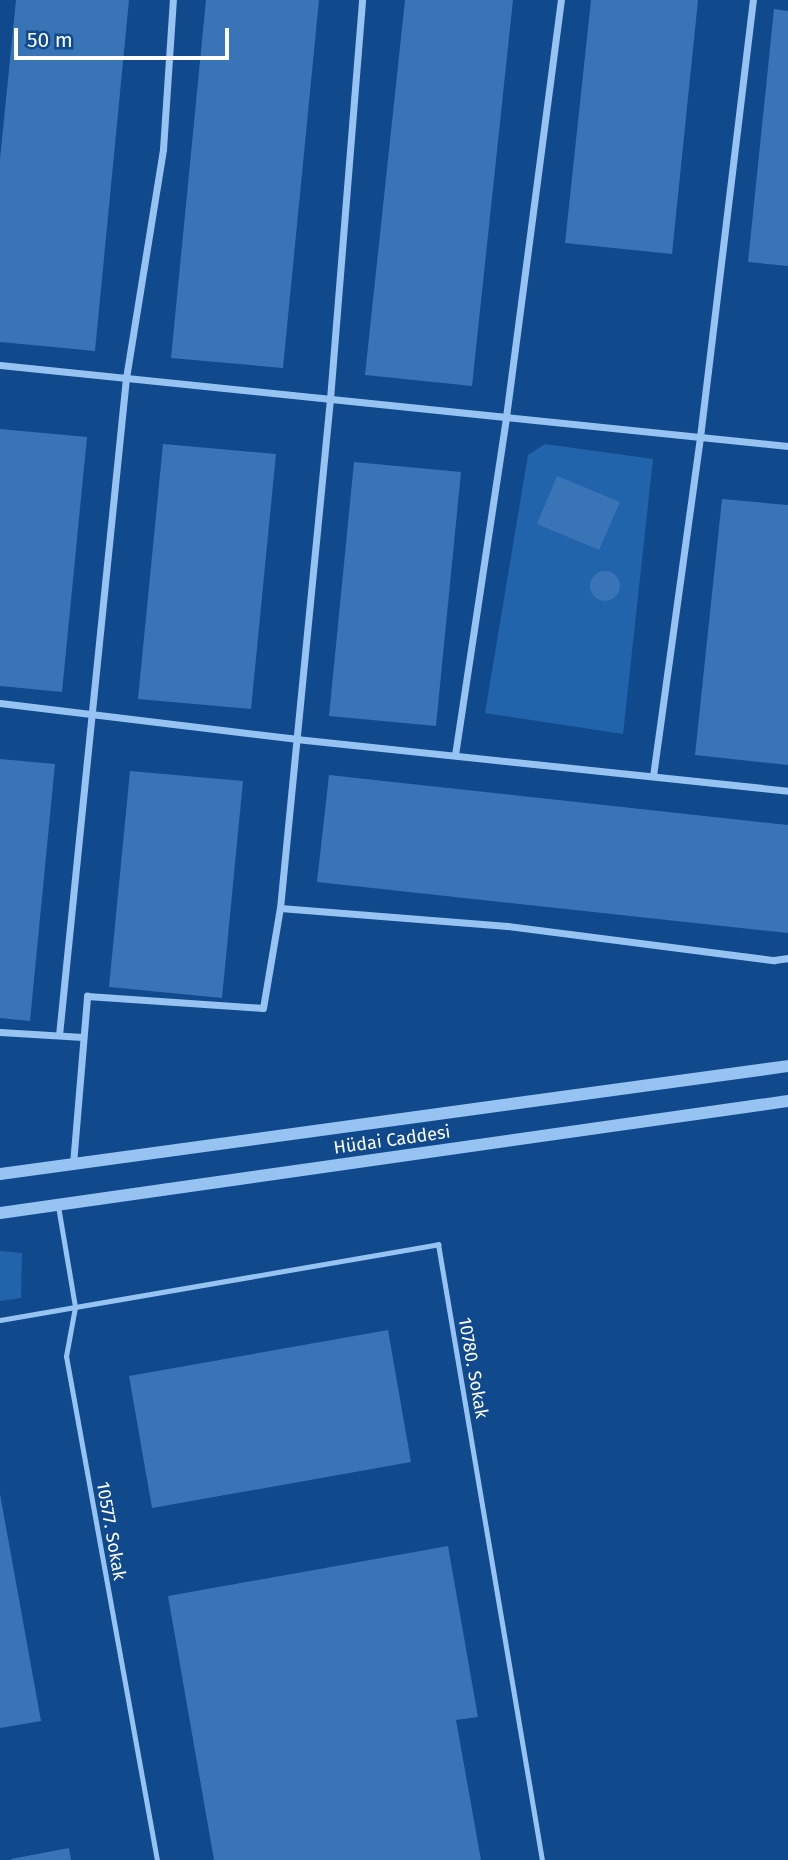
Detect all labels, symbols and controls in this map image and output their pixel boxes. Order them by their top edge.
scale bar [18,14,233,58]
text: 50 m [27,27,73,53]
street label: Hüdai Caddesi [332,1121,452,1159]
street label: 10780. Sokak [453,1316,493,1420]
street label: 10577. Sokak [92,1480,130,1582]

